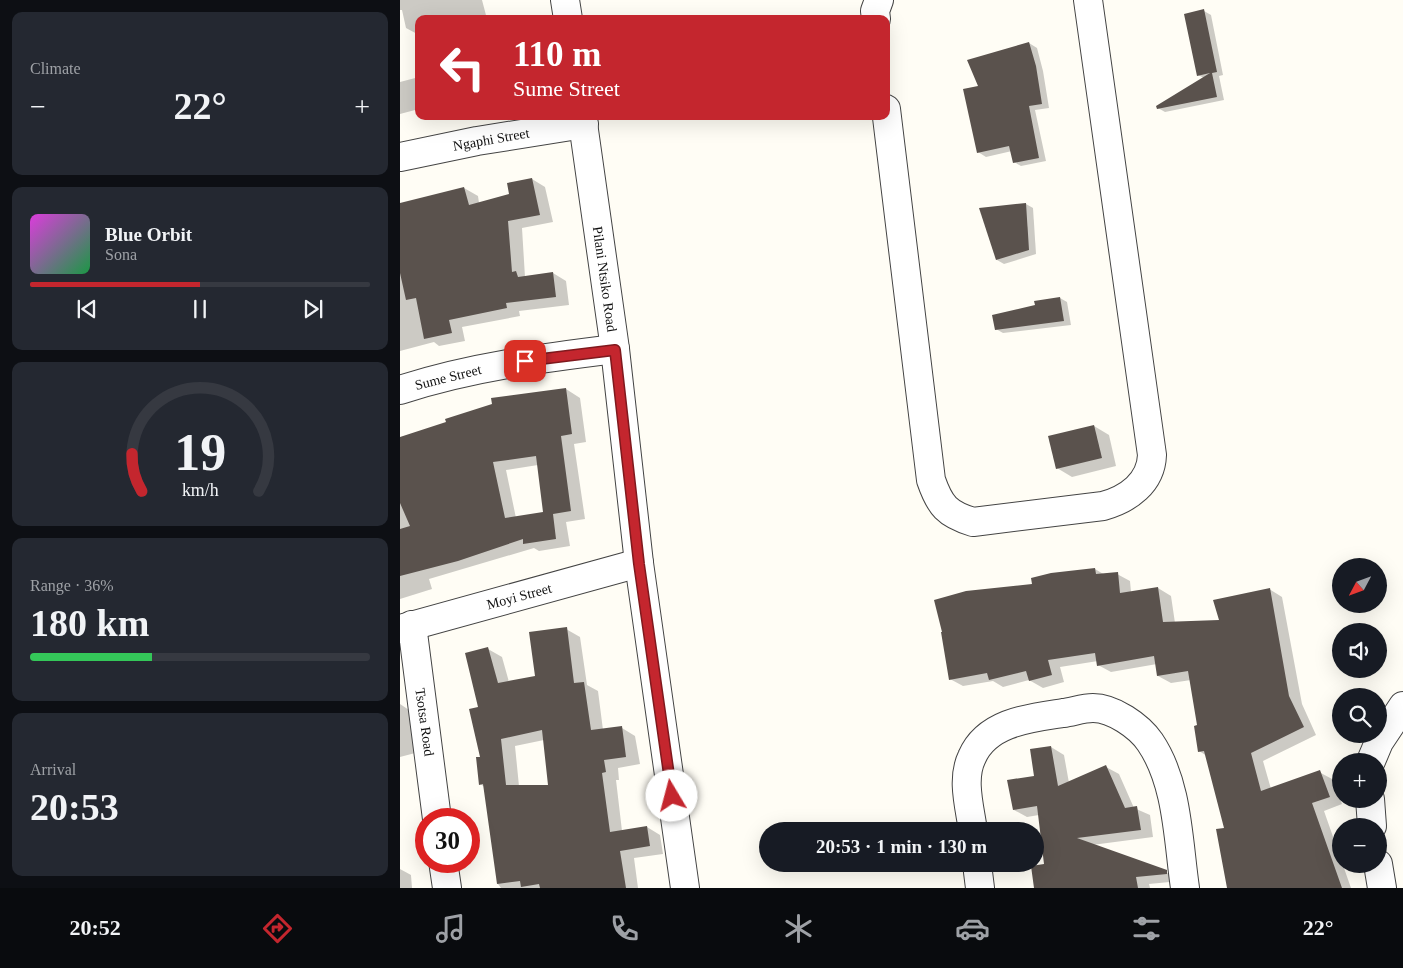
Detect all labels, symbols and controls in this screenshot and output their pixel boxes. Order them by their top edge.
icon: left [430,35,495,100]
text: 110 m [513,35,601,74]
text: Climate [30,60,81,77]
text: Sume Street [513,76,620,101]
text: 22° [173,85,227,127]
text: − [30,91,46,122]
text: + [354,91,370,122]
street label: Ngaphi Street [452,125,531,154]
text: Blue Orbit [105,224,192,245]
street label: Pilani Ntsiko Road [590,225,619,333]
text: Sona [105,246,137,263]
icon: previous [73,295,101,323]
icon: pause [186,295,214,323]
icon: next [299,295,327,323]
pin [504,340,546,382]
icon: arrive [511,347,539,375]
street label: Sume Street [413,362,483,393]
text: 19 [174,424,226,481]
text: km/h [182,480,218,500]
north arrow [1332,558,1388,612]
map controls [1332,558,1387,873]
text: Range · 36% [30,577,114,594]
street label: Moyi Street [485,581,553,612]
text: 180 km [30,602,149,644]
button: sound [1332,623,1387,678]
street label: Tsotsa Road [412,687,437,757]
button: search [1332,688,1387,743]
button: + [1332,753,1387,808]
text: Arrival [30,761,76,778]
position arrow [645,769,697,821]
text: 20:53 [30,786,119,828]
speed limit sign: 30 [415,808,480,873]
button: − [1332,818,1387,873]
text: 20:53 · 1 min · 130 m [816,836,987,857]
icon: directions [260,911,295,946]
icon: music [433,911,468,946]
icon: phone [607,911,642,946]
icon: climate [781,911,816,946]
icon: car [955,911,990,946]
icon: filters [1129,911,1164,946]
text: 20:52 [69,915,121,940]
text: 22° [1303,915,1333,940]

